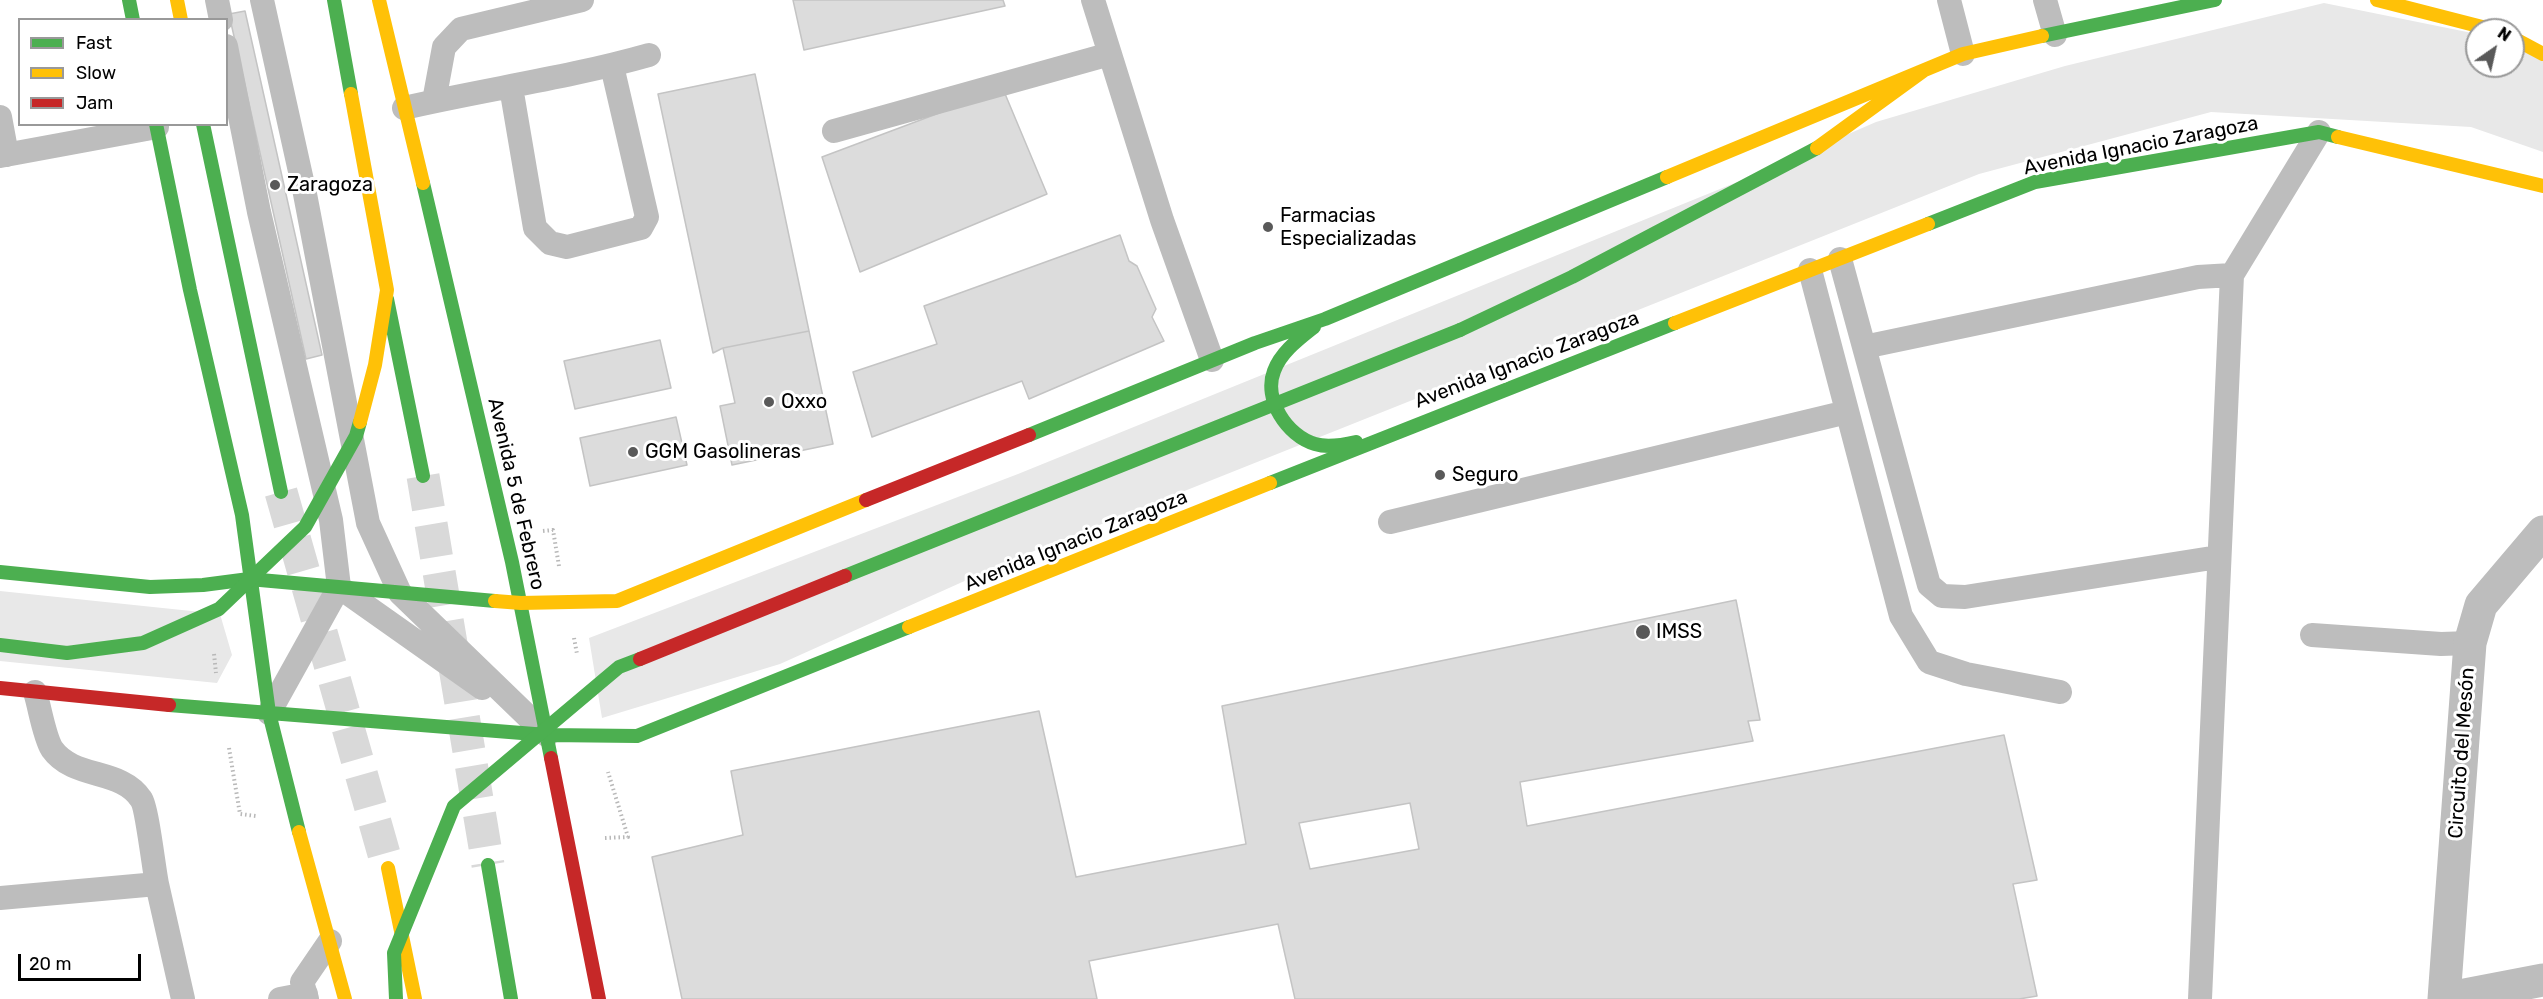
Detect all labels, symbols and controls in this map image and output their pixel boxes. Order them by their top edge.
legend [18,18,228,126]
north arrow [2465,18,2525,78]
text: N [2494,23,2514,45]
text: Fast [76,32,112,54]
text: Slow [76,62,116,84]
text: Jam [76,92,113,114]
street label: Avenida Ignacio Zaragoza [2022,111,2260,181]
place label: Zaragoza [287,173,373,197]
marker: Zaragoza [268,178,282,192]
place label: Farmacias Especializadas [1280,204,1416,251]
marker: Farmacias Especializadas [1261,220,1275,234]
street label: Avenida Ignacio Zaragoza [1411,306,1643,414]
place label: Oxxo [781,390,827,414]
marker: Oxxo [762,395,776,409]
street label: Avenida 5 de Febrero [482,396,550,592]
place label: GGM Gasolineras [645,440,801,464]
marker: GGM Gasolineras [626,445,640,459]
place label: Seguro [1452,463,1519,487]
marker: Seguro [1433,468,1447,482]
street label: Avenida Ignacio Zaragoza [961,485,1191,597]
place label: IMSS [1656,620,1702,644]
marker: IMSS [1634,623,1652,641]
street label: Circuito del Mesón [2444,667,2480,839]
scale bar [21,942,144,980]
text: 20 m [29,953,71,975]

